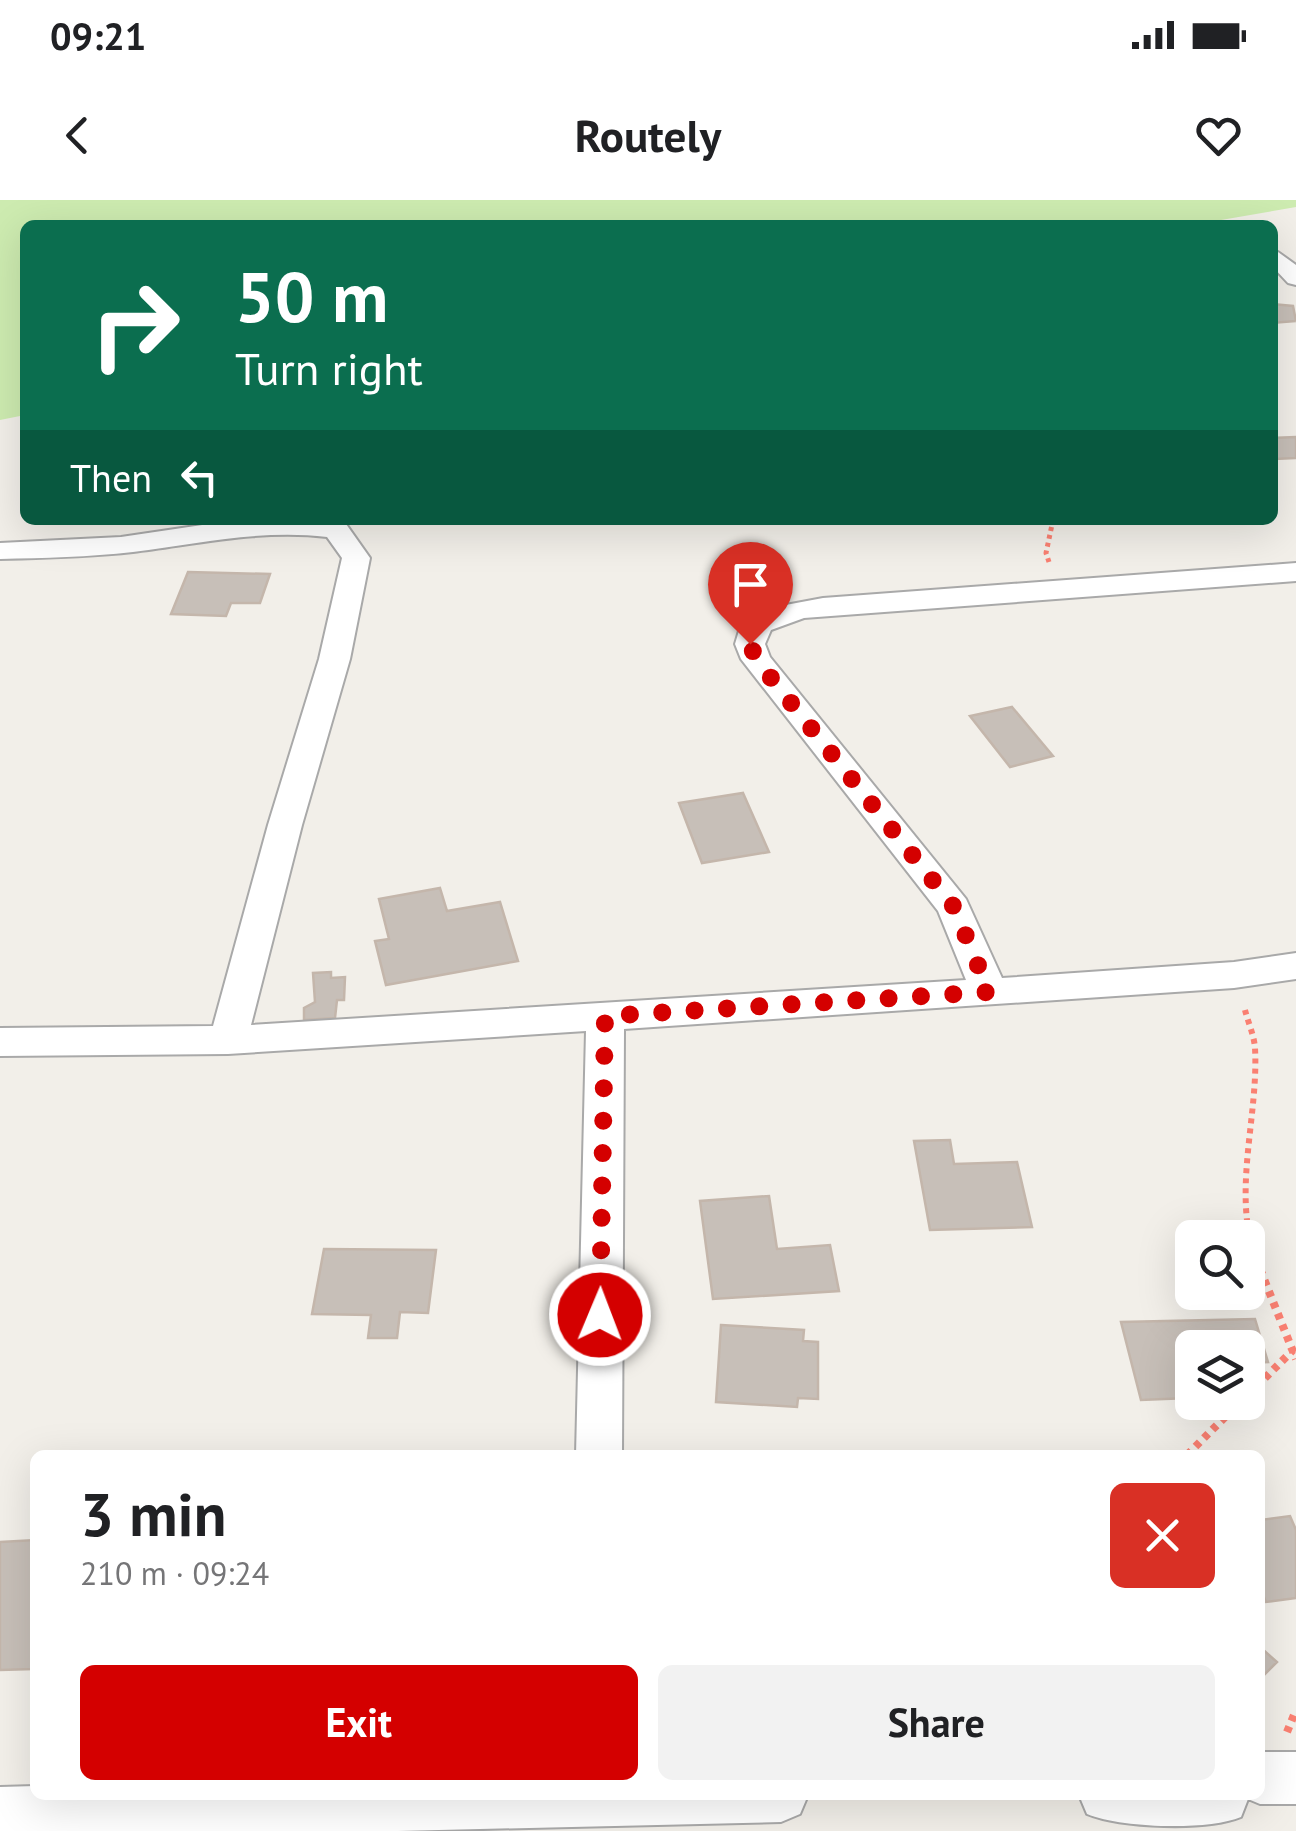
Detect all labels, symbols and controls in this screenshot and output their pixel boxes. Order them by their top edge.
text: 09:21 [50,11,146,60]
text: Routely [575,106,721,164]
icon: back [50,108,105,163]
icon: heart [1191,108,1246,163]
text: 50 m [235,251,388,341]
icon: right [70,260,200,390]
text: Turn right [235,339,423,397]
icon: left [172,450,227,505]
text: Then [70,453,152,502]
pin [708,542,793,645]
icon: arrive [723,557,778,612]
map controls [1175,1220,1265,1420]
button: search [1175,1220,1265,1310]
position arrow [548,1263,652,1367]
button: layers [1175,1330,1265,1420]
text: 3 min [80,1475,226,1553]
button: close [1110,1483,1215,1588]
text: 210 m · 09:24 [80,1552,269,1594]
button: Exit [80,1665,638,1780]
button: Share [658,1665,1215,1780]

